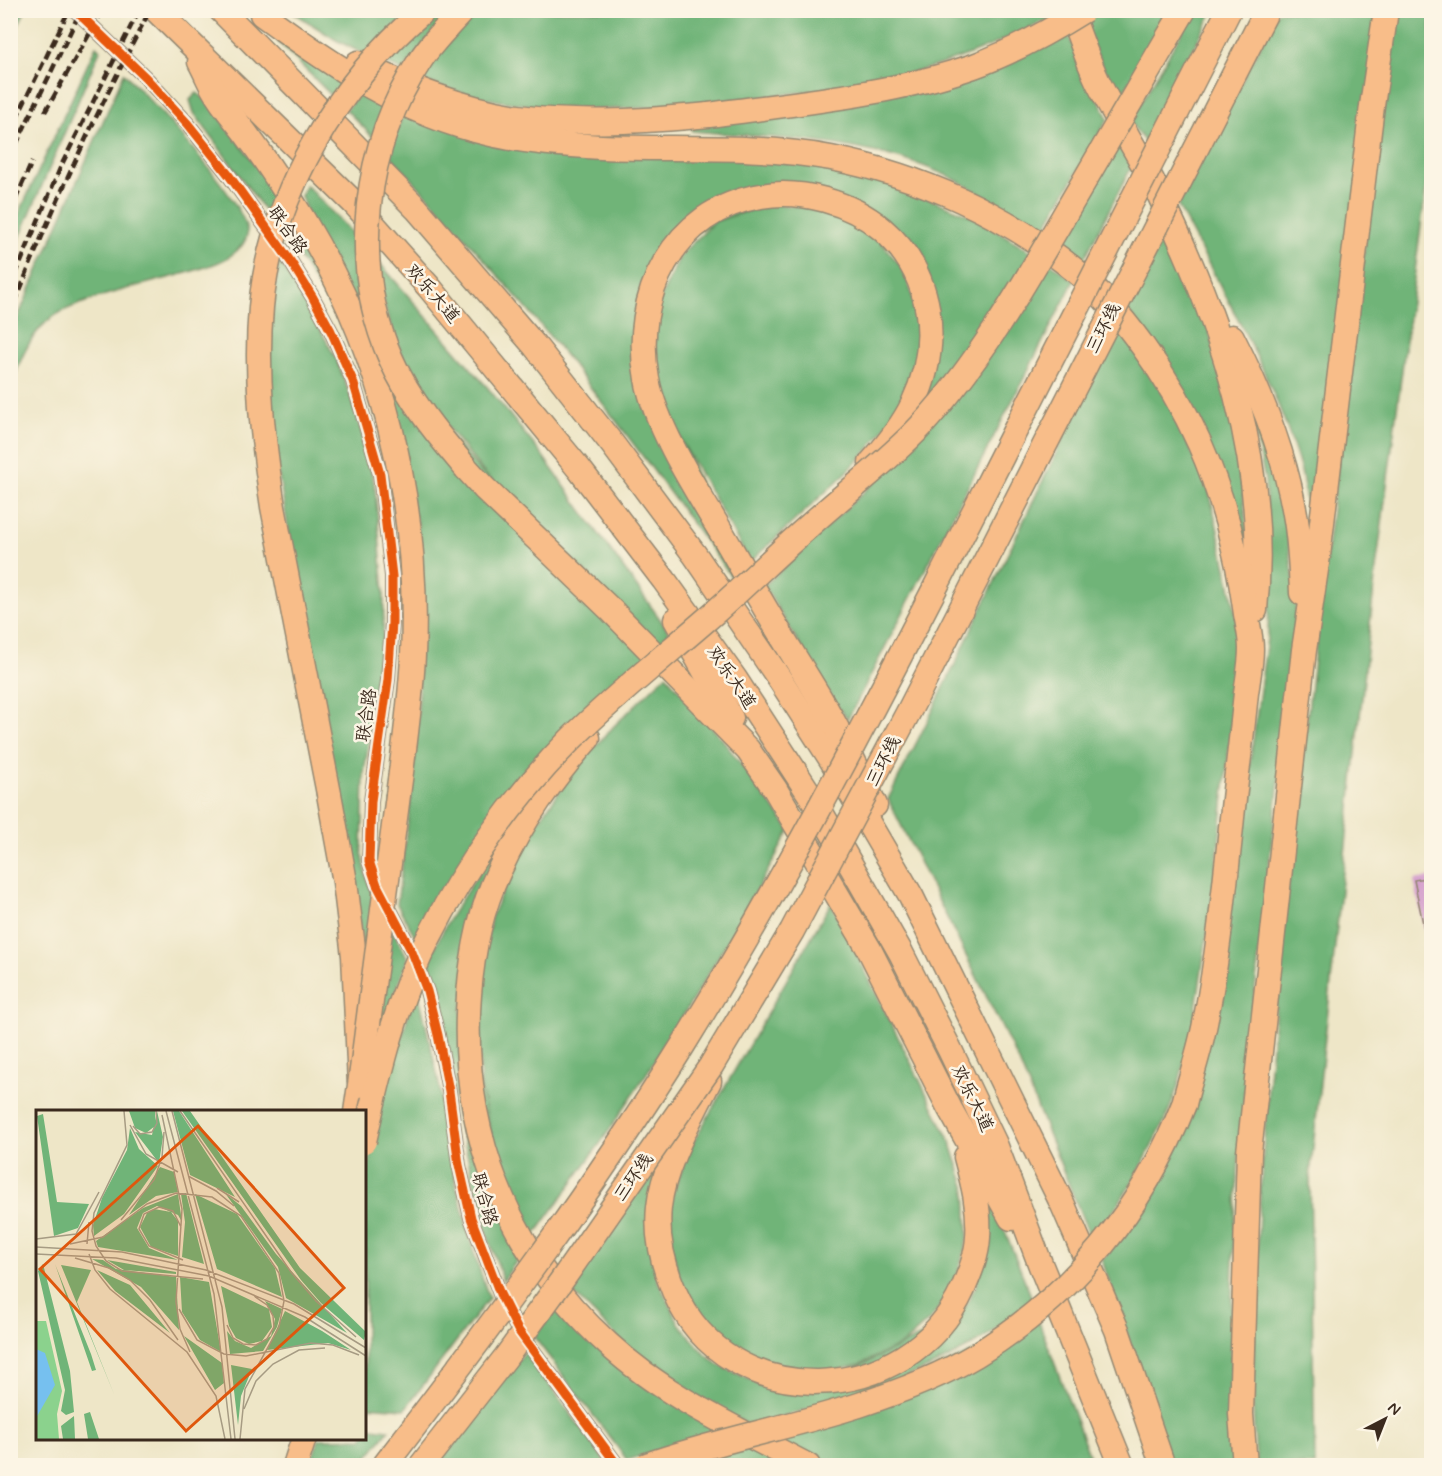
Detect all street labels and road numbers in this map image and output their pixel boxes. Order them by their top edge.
street label: 联合路 [262,202,312,260]
street label: 欢乐大道 [400,259,465,329]
street label: 三环线 [1081,299,1127,358]
street label: 欢乐大道 [701,641,761,714]
street label: 联合路 [351,687,383,744]
street label: 三环线 [861,732,907,791]
street label: 欢乐大道 [946,1061,999,1136]
street label: 三环线 [609,1149,659,1207]
street label: 联合路 [465,1170,503,1228]

